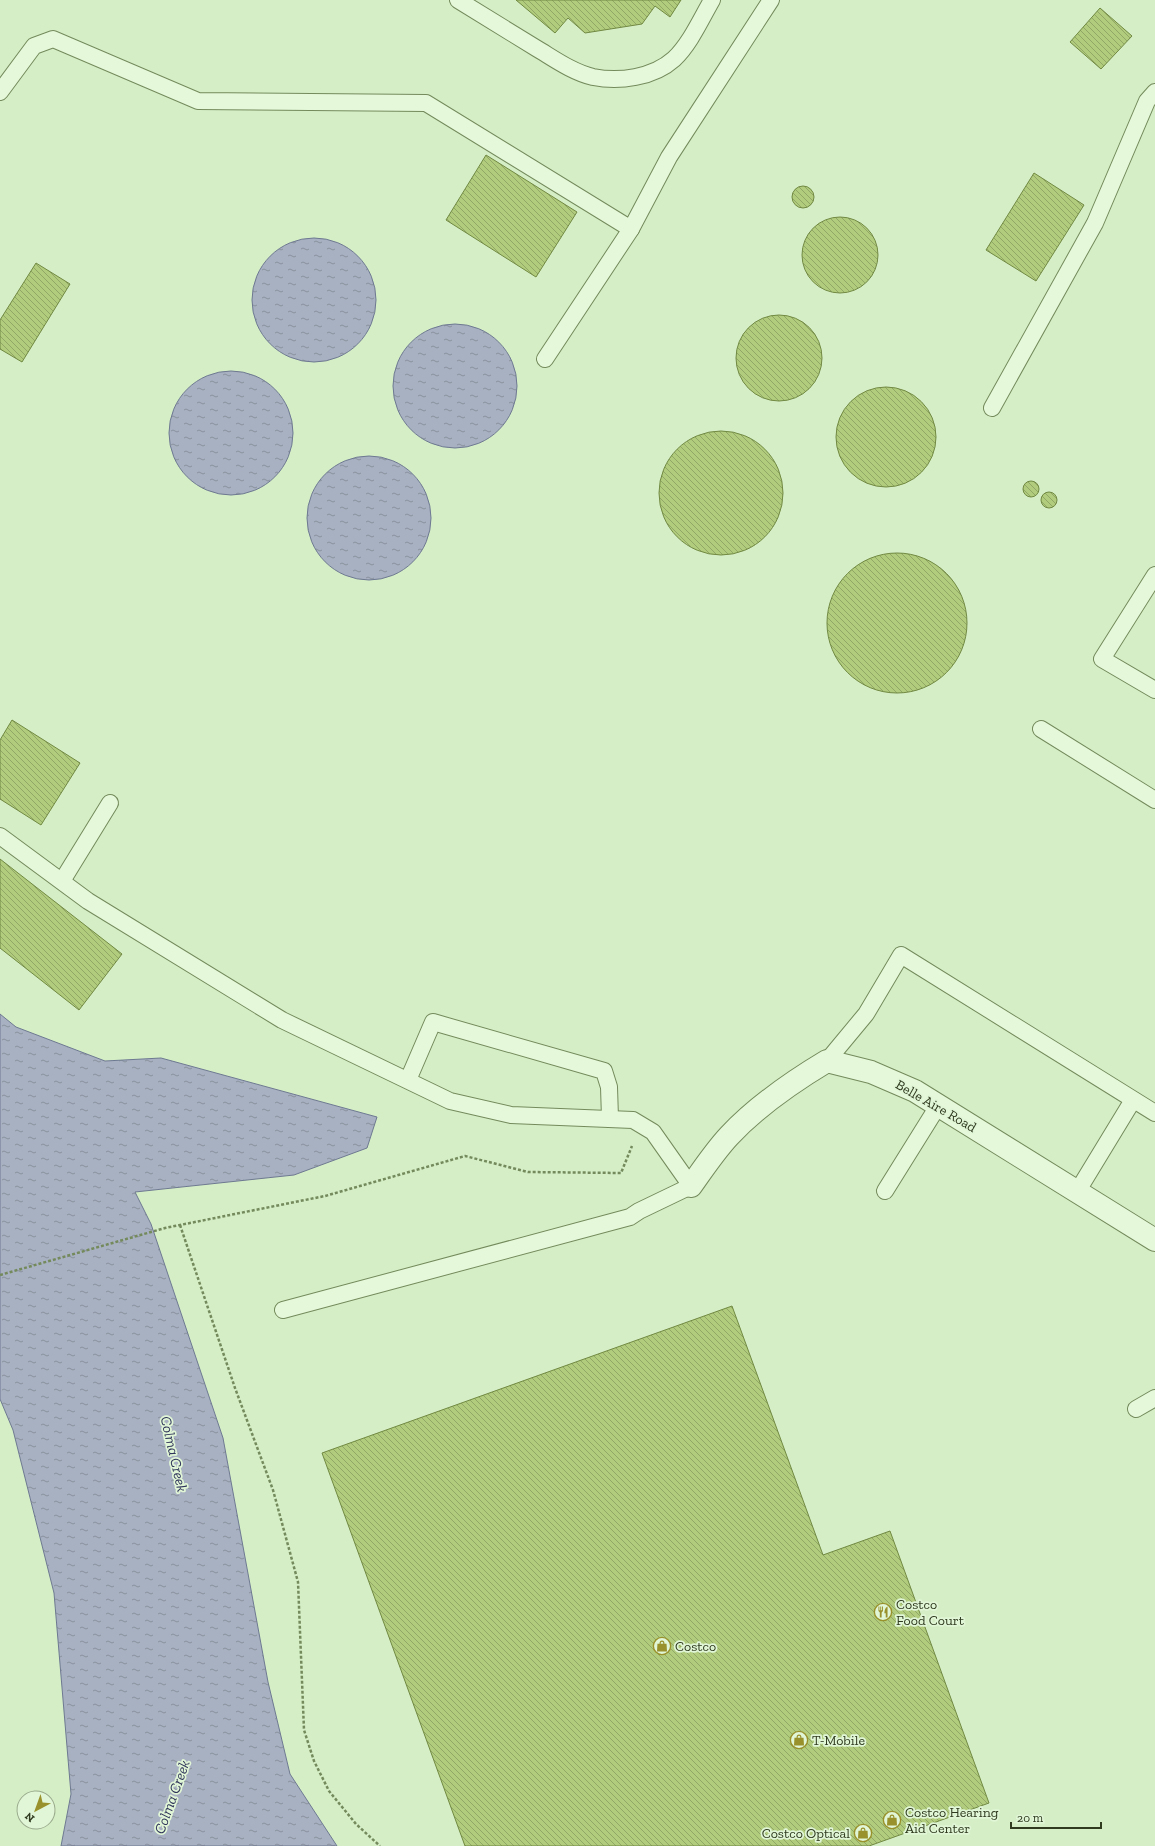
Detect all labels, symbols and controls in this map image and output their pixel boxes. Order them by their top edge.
street label: Belle Aire Road [893,1076,980,1136]
water label: Colma Creek [157,1414,192,1494]
place label: Costco Food Court [896,1596,965,1629]
restaurant icon: Costco Food Court [873,1602,893,1622]
shop icon: Costco [652,1636,672,1656]
place label: Costco [675,1638,716,1655]
shop icon: T-Mobile [789,1730,809,1750]
place label: T-Mobile [812,1732,865,1749]
water label: Colma Creek [150,1757,194,1836]
north arrow [16,1790,56,1830]
place label: Costco Hearing Aid Center [905,1804,999,1837]
scale bar [1011,1804,1101,1830]
text: N [22,1809,37,1825]
shop icon: Costco Hearing Aid Center [882,1810,902,1830]
text: 20 m [1017,1811,1044,1825]
shop icon: Costco Optical [853,1823,873,1843]
place label: Costco Optical [762,1825,850,1842]

